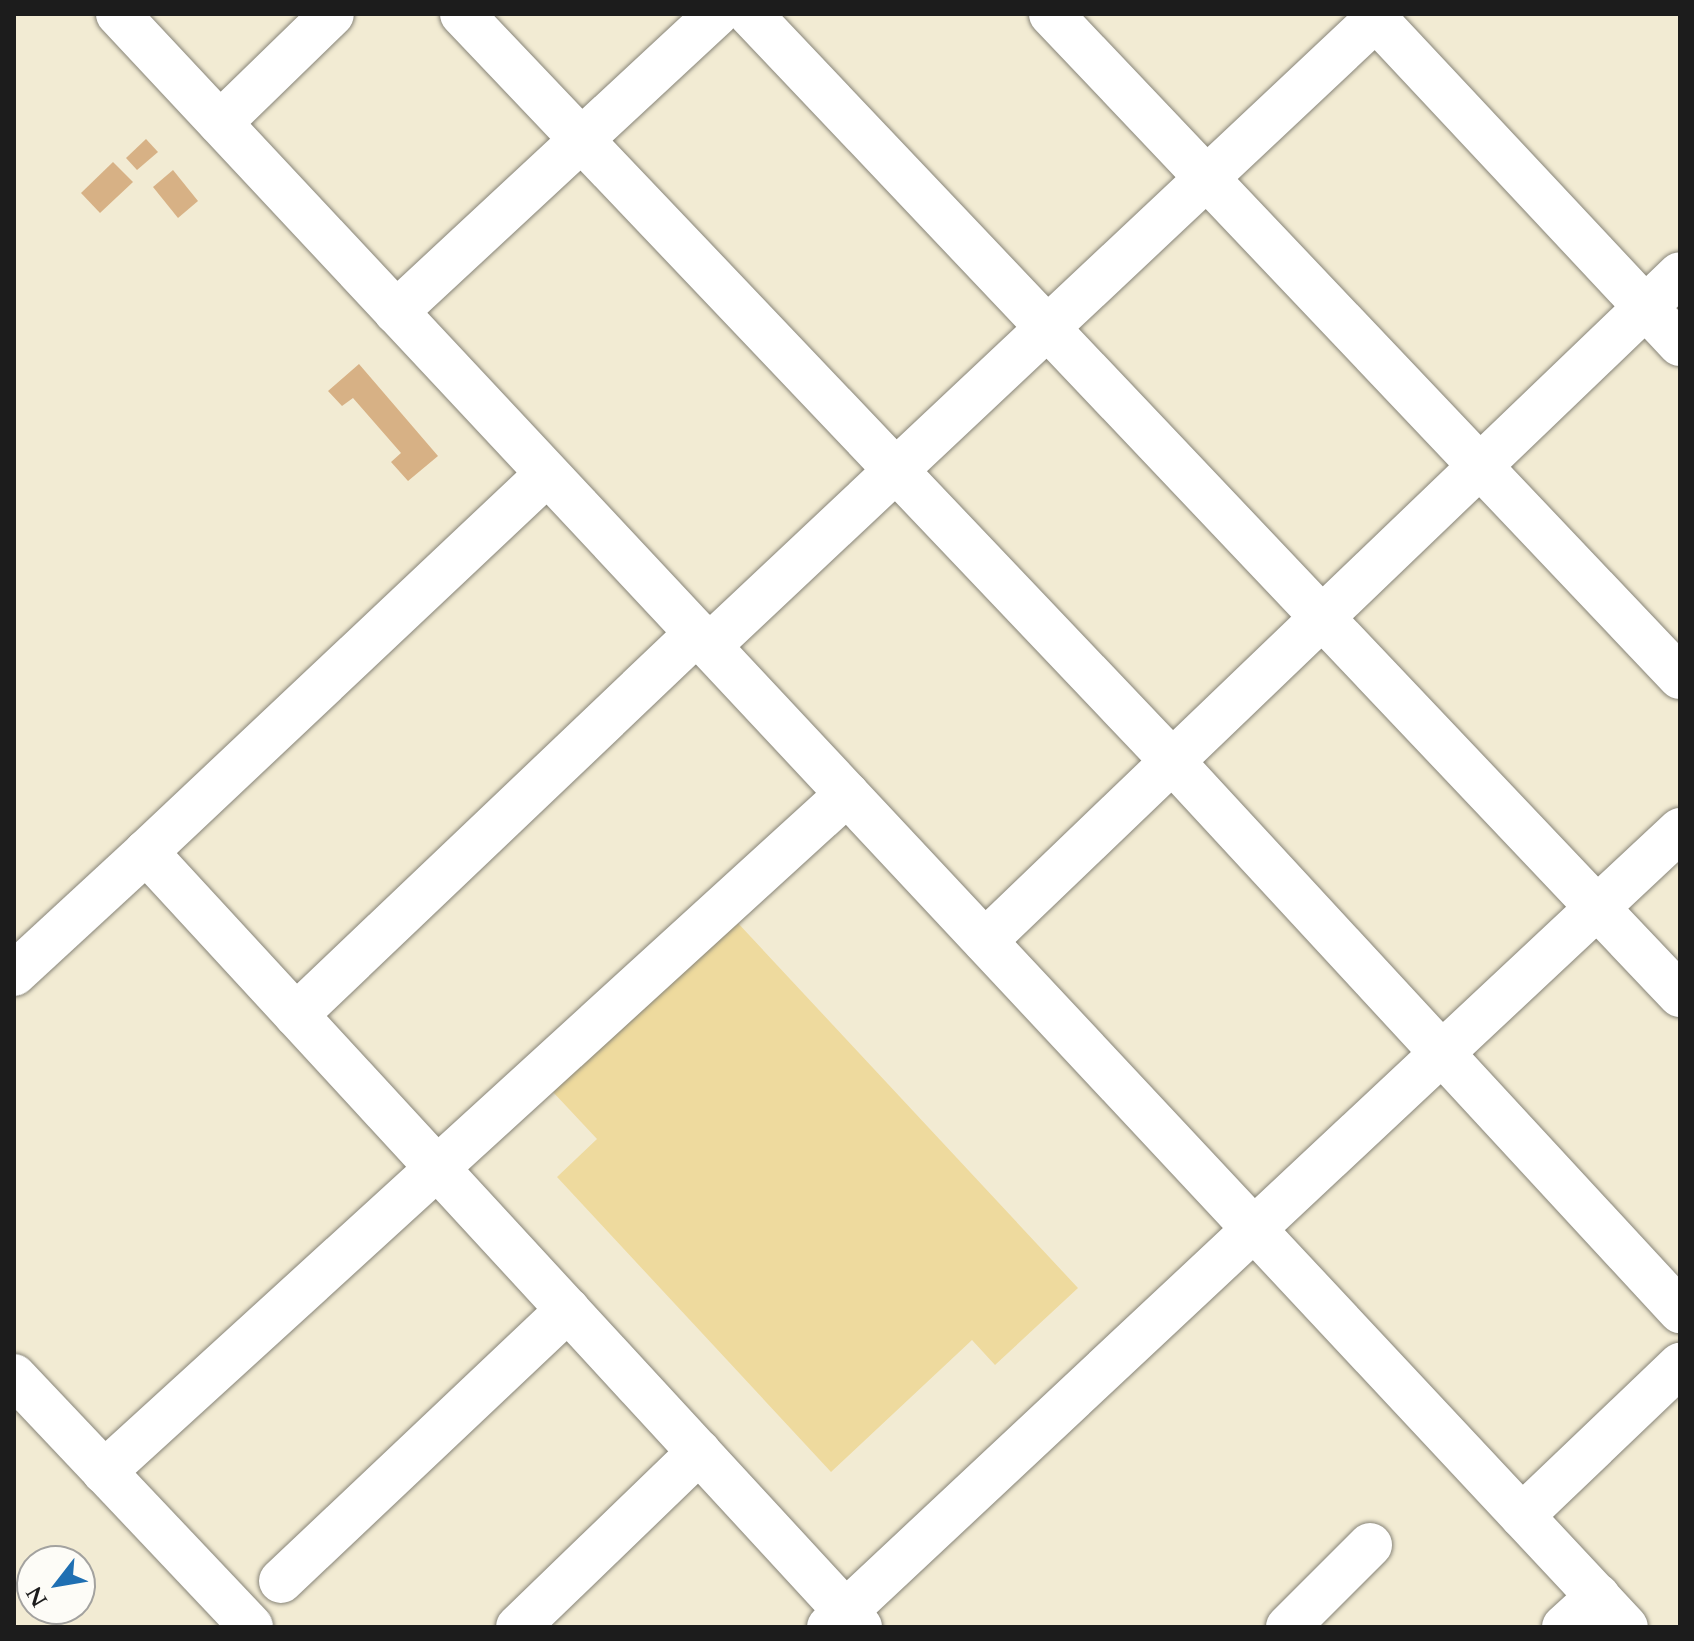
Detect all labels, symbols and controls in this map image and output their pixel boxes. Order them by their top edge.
north arrow [16,1545,96,1625]
text: N [19,1580,55,1612]

